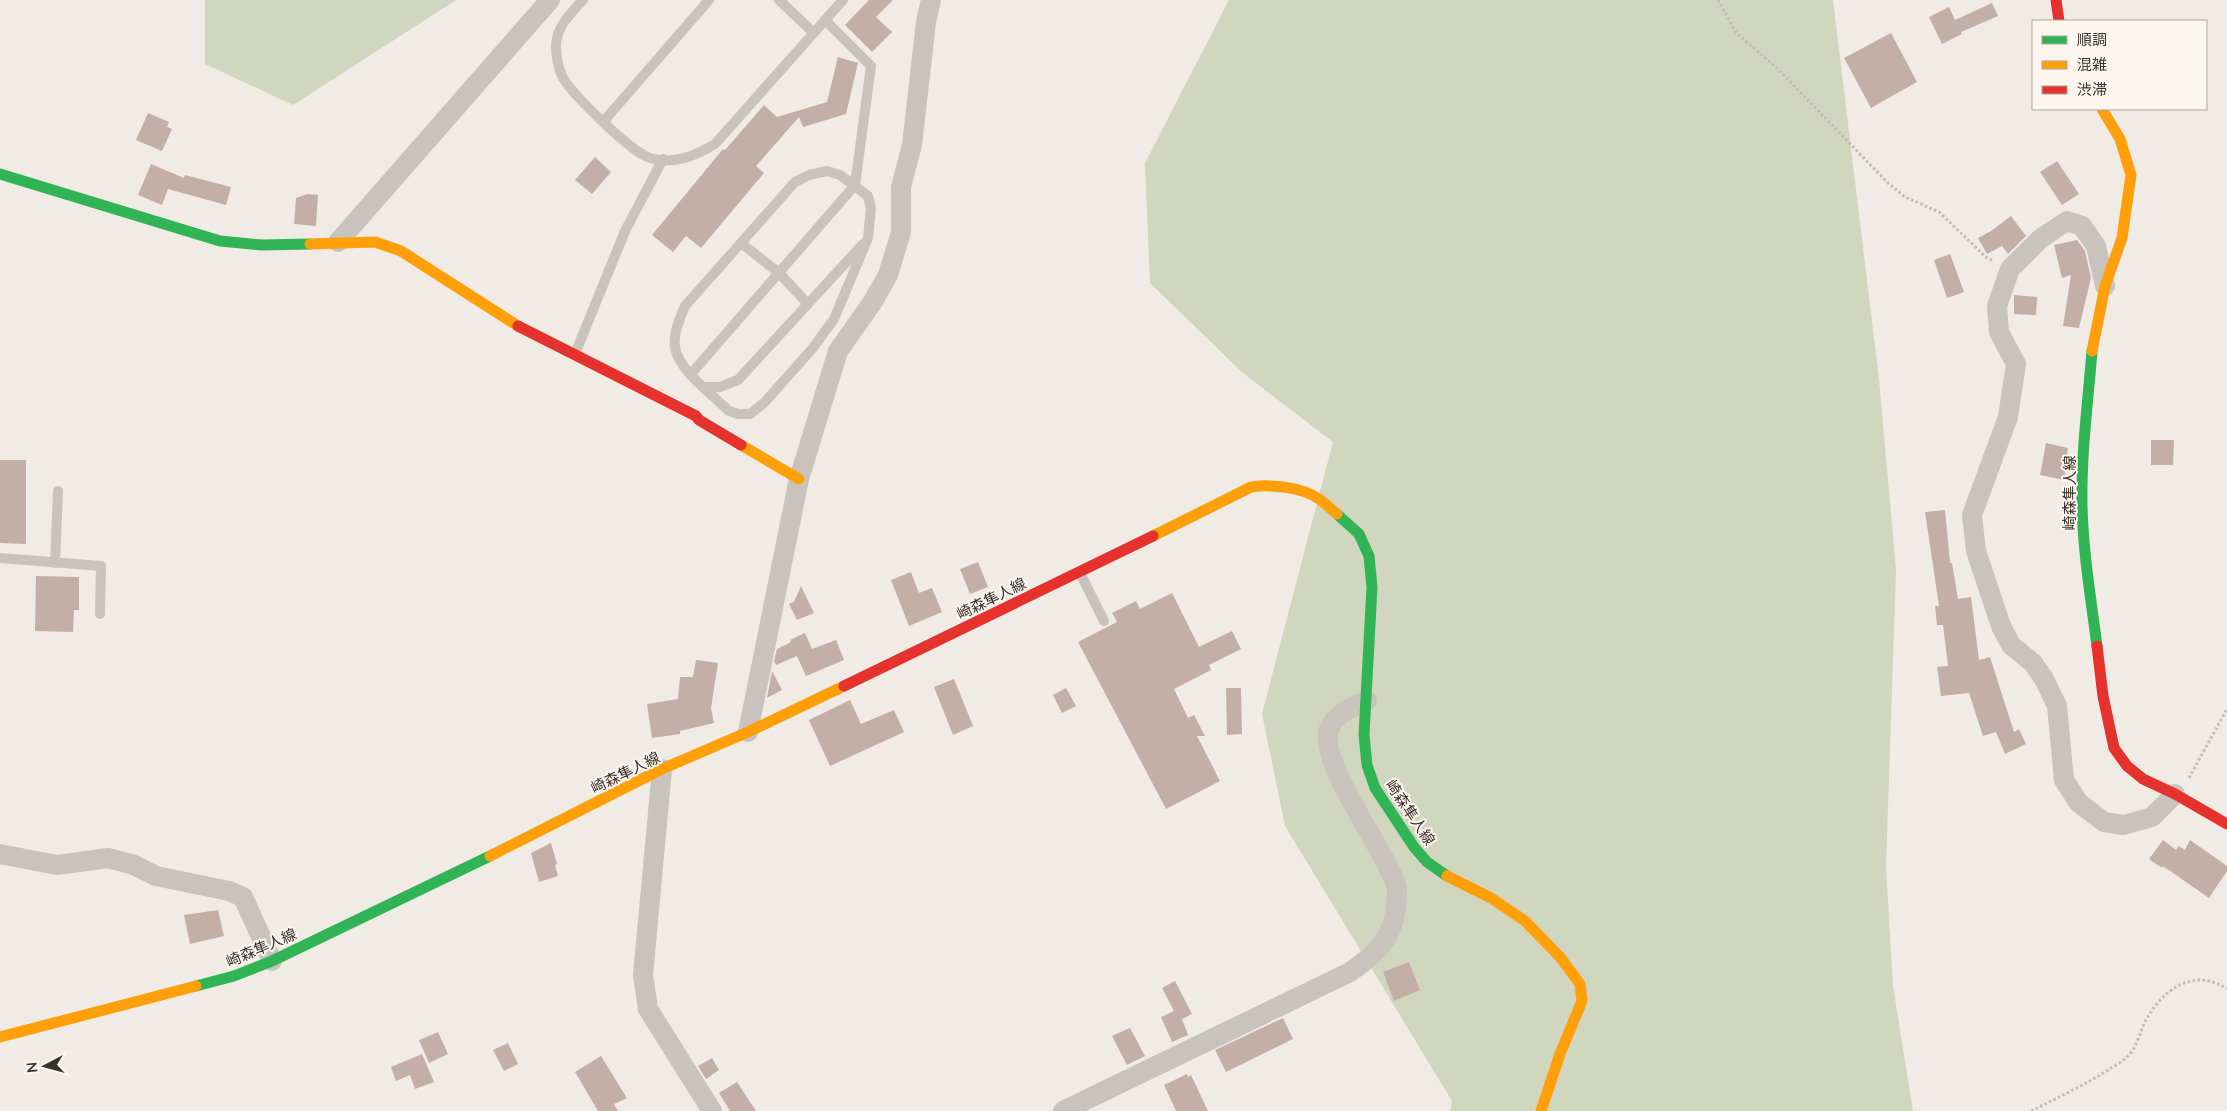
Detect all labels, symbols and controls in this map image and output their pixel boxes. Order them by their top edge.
legend [2032,20,2207,110]
text: 順調 [2077,30,2107,48]
text: 混雑 [2077,55,2107,73]
text: 渋滞 [2077,80,2107,98]
street label: 崎森隼人線 [2060,455,2078,531]
street label: 崎森隼人線 [953,573,1029,623]
street label: 崎森隼人線 [587,747,663,797]
street label: 崎森隼人線 [1383,776,1439,848]
street label: 崎森隼人線 [223,924,299,970]
north arrow [20,1041,70,1091]
text: N [23,1061,41,1074]

